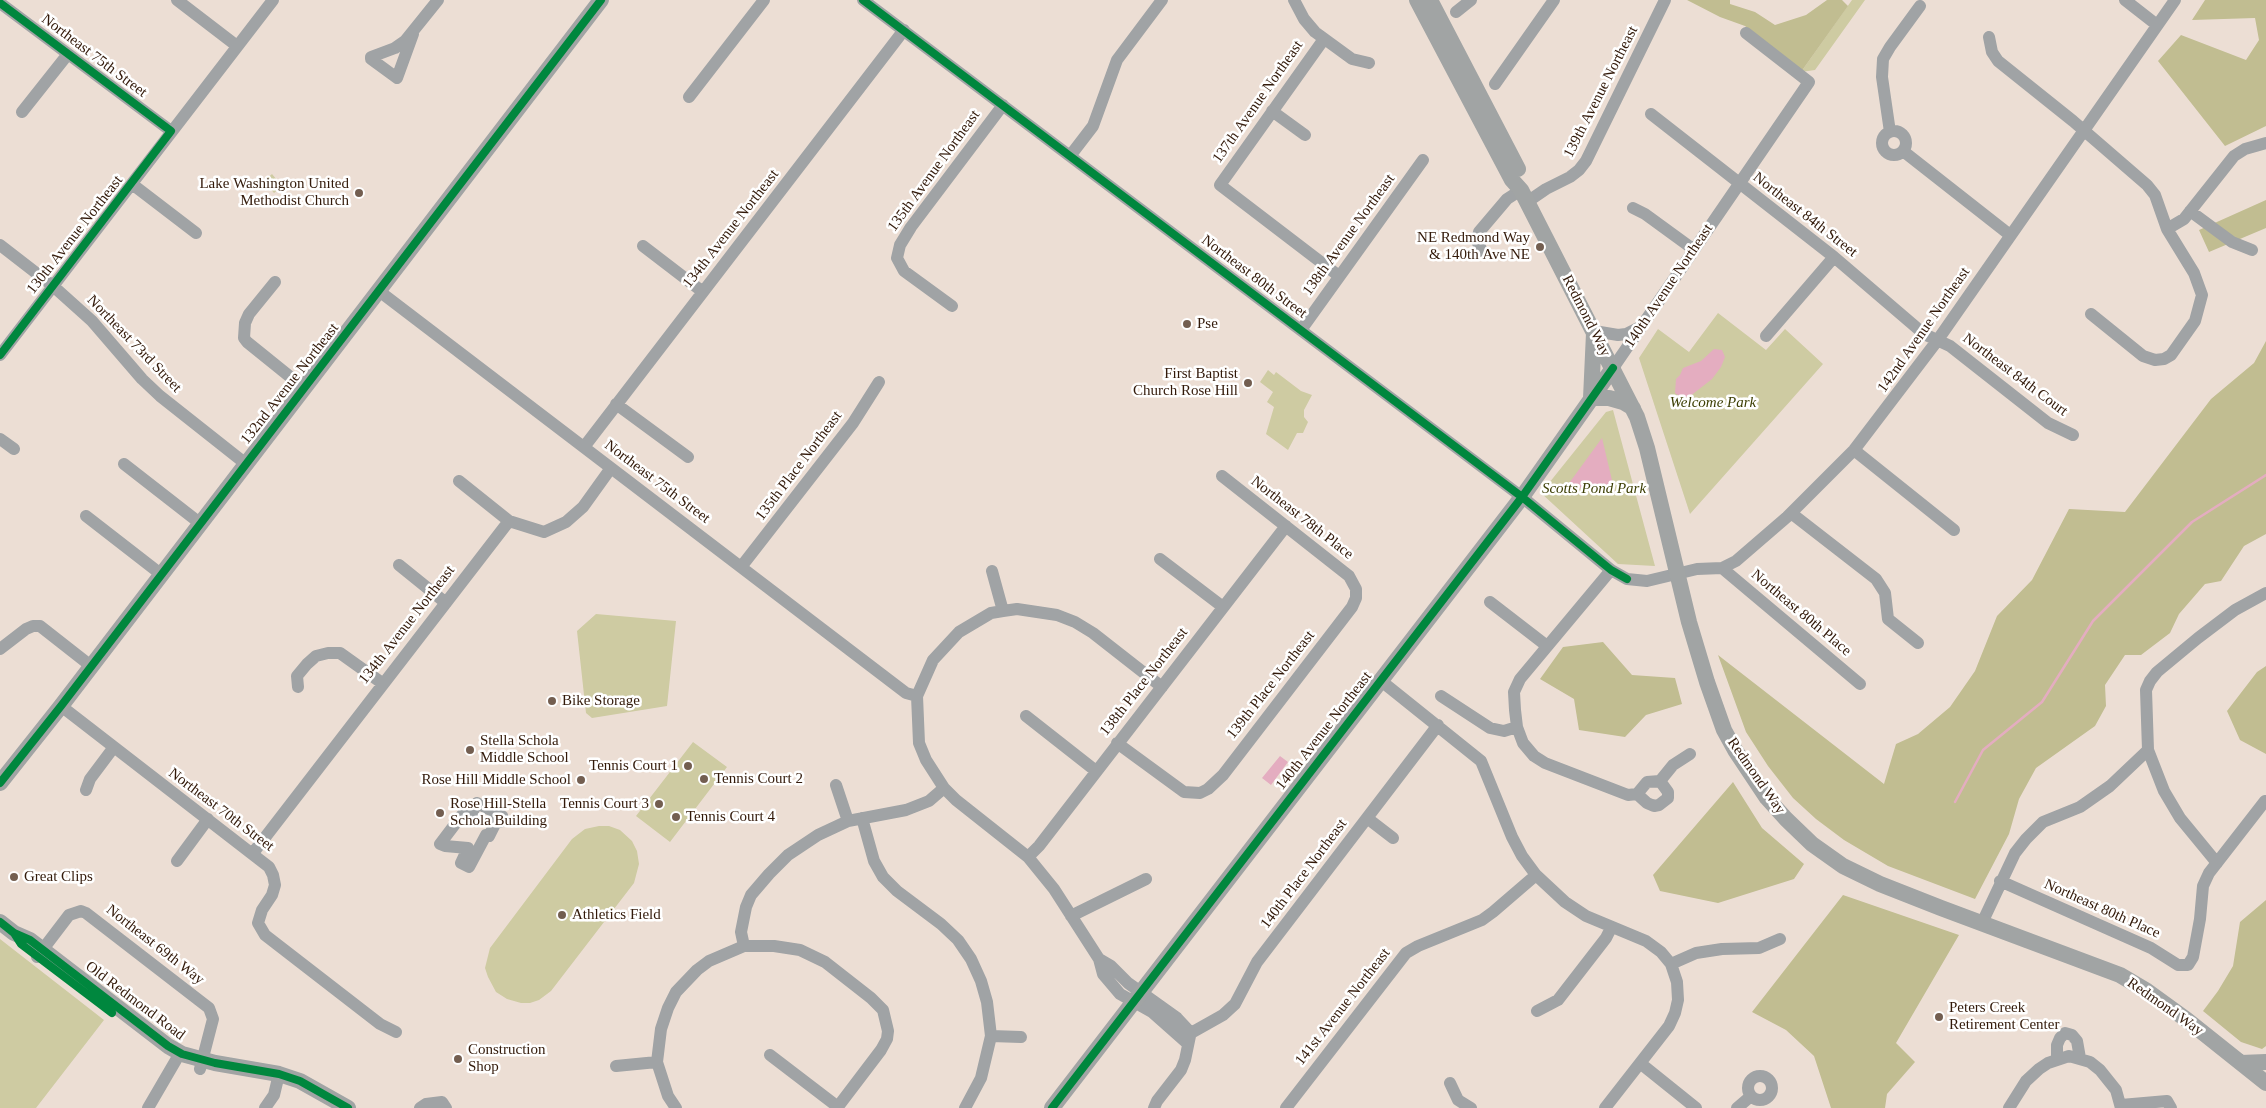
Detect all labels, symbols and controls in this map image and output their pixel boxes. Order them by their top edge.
street label: Northeast 75th Street [38,10,150,102]
street label: 139th Avenue Northeast [1560,23,1642,161]
street label: 137th Avenue Northeast [1209,37,1307,167]
street label: 135th Avenue Northeast [884,107,984,235]
street label: 134th Avenue Northeast [679,166,783,292]
street label: Northeast 84th Street [1749,169,1861,261]
street label: 138th Avenue Northeast [1299,171,1399,299]
street label: 130th Avenue Northeast [23,172,127,298]
place label: Lake Washington United Methodist Church [199,175,349,210]
marker: Lake Washington United Methodist Church [353,187,365,199]
street label: 140th Avenue Northeast [1621,221,1717,351]
place label: NE Redmond Way & 140th Ave NE [1417,229,1530,264]
street label: Northeast 80th Street [1198,231,1310,323]
marker: NE Redmond Way & 140th Ave NE [1534,241,1546,253]
street label: 142nd Avenue Northeast [1874,264,1974,396]
street label: Redmond Way [1558,272,1614,360]
street label: Northeast 73rd Street [83,292,185,396]
place label: Pse [1197,315,1218,333]
marker: Pse [1181,318,1193,330]
street label: 132nd Avenue Northeast [237,320,343,448]
street label: Northeast 84th Court [1959,330,2071,420]
place label: First Baptist Church Rose Hill [1133,365,1238,400]
marker: First Baptist Church Rose Hill [1242,377,1254,389]
park label: Welcome Park [1670,394,1756,412]
street label: 135th Place Northeast [752,408,846,524]
street label: Northeast 75th Street [601,436,713,528]
street label: Northeast 78th Place [1247,472,1357,564]
park label: Scotts Pond Park [1542,480,1646,498]
street label: 134th Avenue Northeast [355,562,459,688]
street label: Northeast 80th Place [1747,566,1855,660]
street label: 138th Place Northeast [1096,624,1192,740]
street label: 139th Place Northeast [1223,627,1319,743]
street label: 140th Avenue Northeast [1272,668,1376,794]
place label: Bike Storage [562,692,640,710]
marker: Bike Storage [546,695,558,707]
place label: Stella Schola Middle School [480,732,569,767]
street label: Redmond Way [1723,734,1789,818]
marker: Stella Schola Middle School [464,744,476,756]
place label: Tennis Court 1 [589,757,678,775]
marker: Tennis Court 1 [682,760,694,772]
street label: Northeast 70th Street [165,764,277,856]
place label: Tennis Court 2 [714,770,803,788]
place label: Rose Hill Middle School [421,771,571,789]
marker: Tennis Court 2 [698,773,710,785]
marker: Rose Hill Middle School [575,774,587,786]
place label: Rose Hill-Stella Schola Building [450,795,547,830]
place label: Tennis Court 3 [560,795,649,813]
marker: Tennis Court 3 [653,798,665,810]
marker: Rose Hill-Stella Schola Building [434,807,446,819]
place label: Tennis Court 4 [686,808,775,826]
marker: Tennis Court 4 [670,811,682,823]
street label: 140th Place Northeast [1257,816,1351,932]
place label: Great Clips [24,868,93,886]
marker: Great Clips [8,871,20,883]
street label: Northeast 80th Place [2041,875,2163,943]
street label: Northeast 69th Way [102,901,208,989]
place label: Athletics Field [572,906,661,924]
marker: Athletics Field [556,909,568,921]
street label: 141st Avenue Northeast [1292,945,1394,1069]
street label: Old Redmond Road [82,958,188,1044]
street label: Redmond Way [2123,974,2207,1040]
place label: Peters Creek Retirement Center [1949,999,2059,1034]
marker: Peters Creek Retirement Center [1933,1011,1945,1023]
place label: Construction Shop [468,1041,545,1076]
marker: Construction Shop [452,1053,464,1065]

